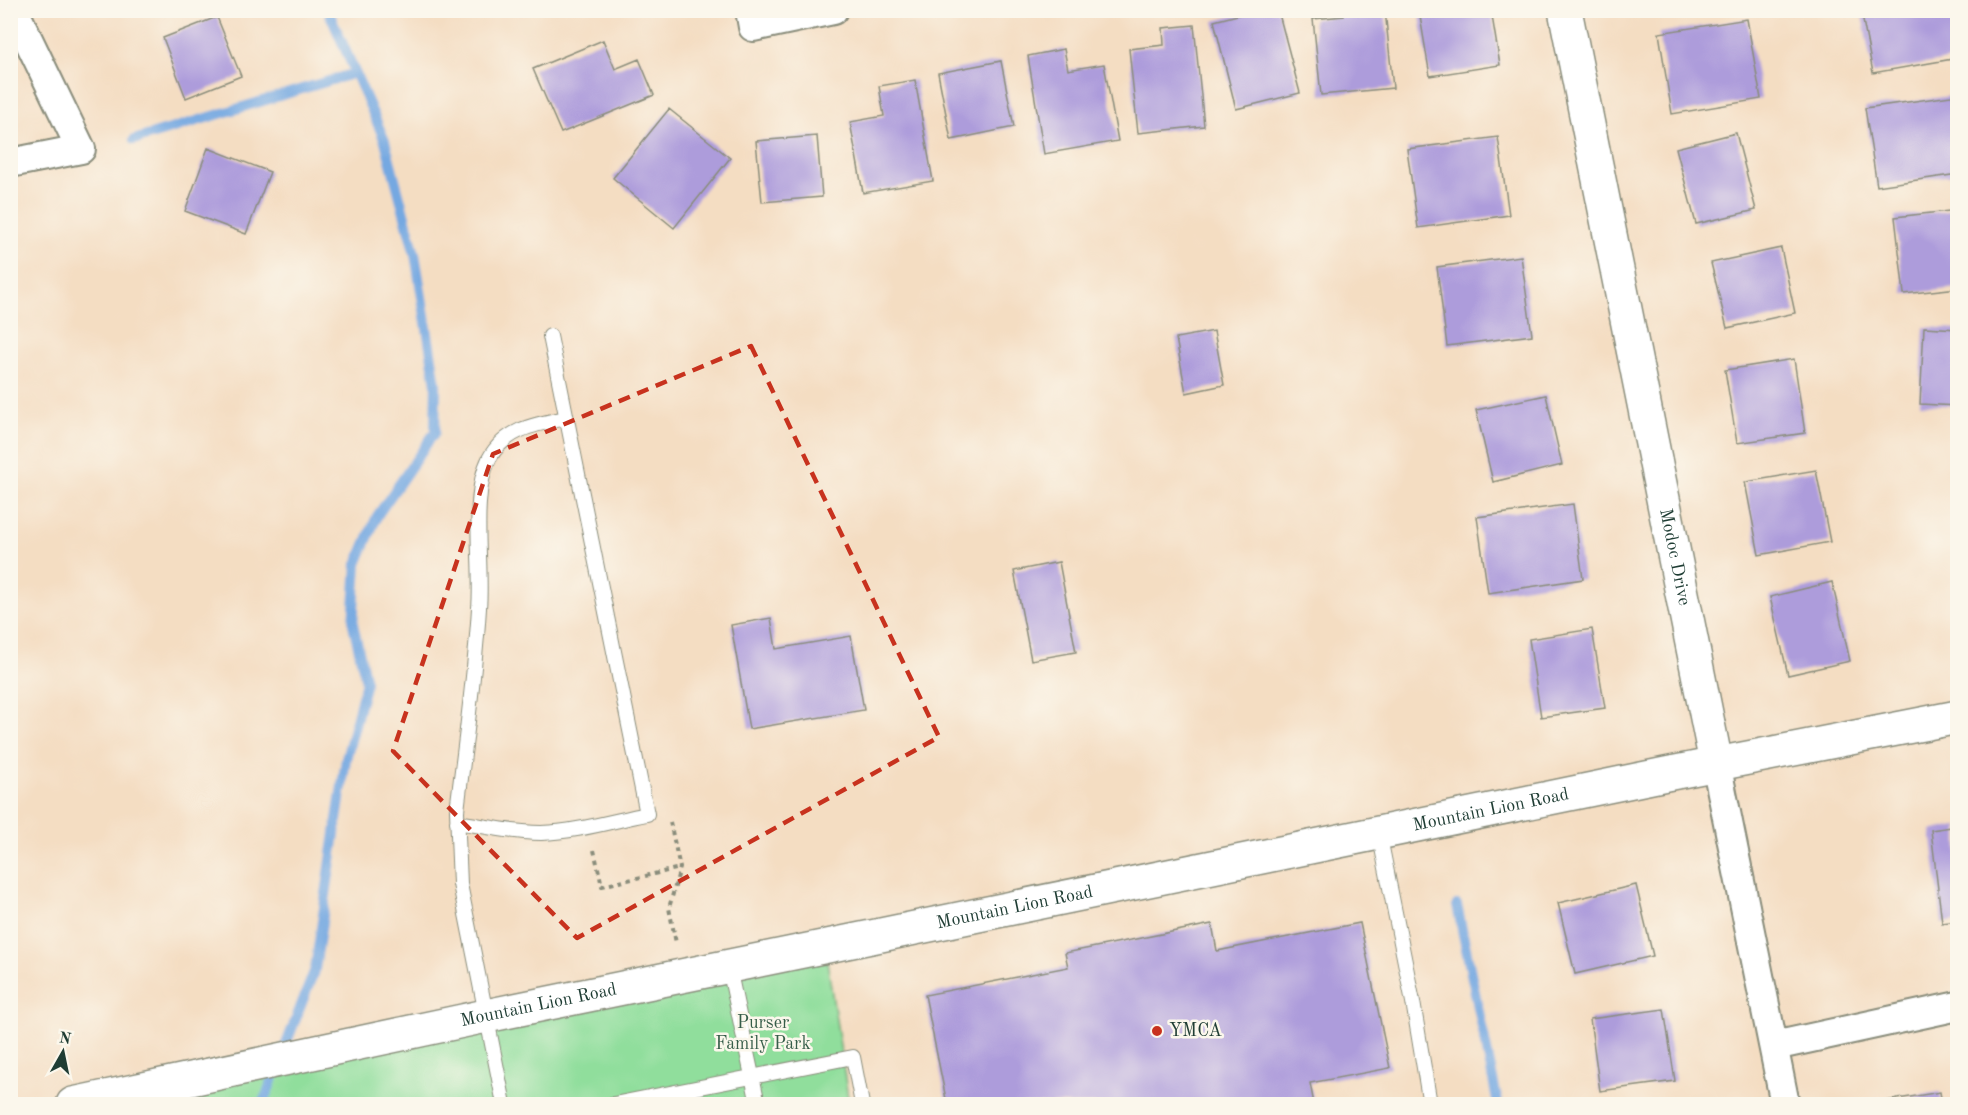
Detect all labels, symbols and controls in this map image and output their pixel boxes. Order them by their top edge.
street label: Modoc Drive [1656,507,1693,607]
street label: Mountain Lion Road [1411,785,1571,835]
street label: Mountain Lion Road [935,883,1094,932]
street label: Mountain Lion Road [459,980,618,1030]
park label: Purser Family Park [715,1014,811,1053]
north arrow [33,1022,93,1082]
place label: YMCA [1169,1022,1222,1040]
marker: YMCA [1150,1024,1164,1038]
text: N [58,1030,73,1048]

